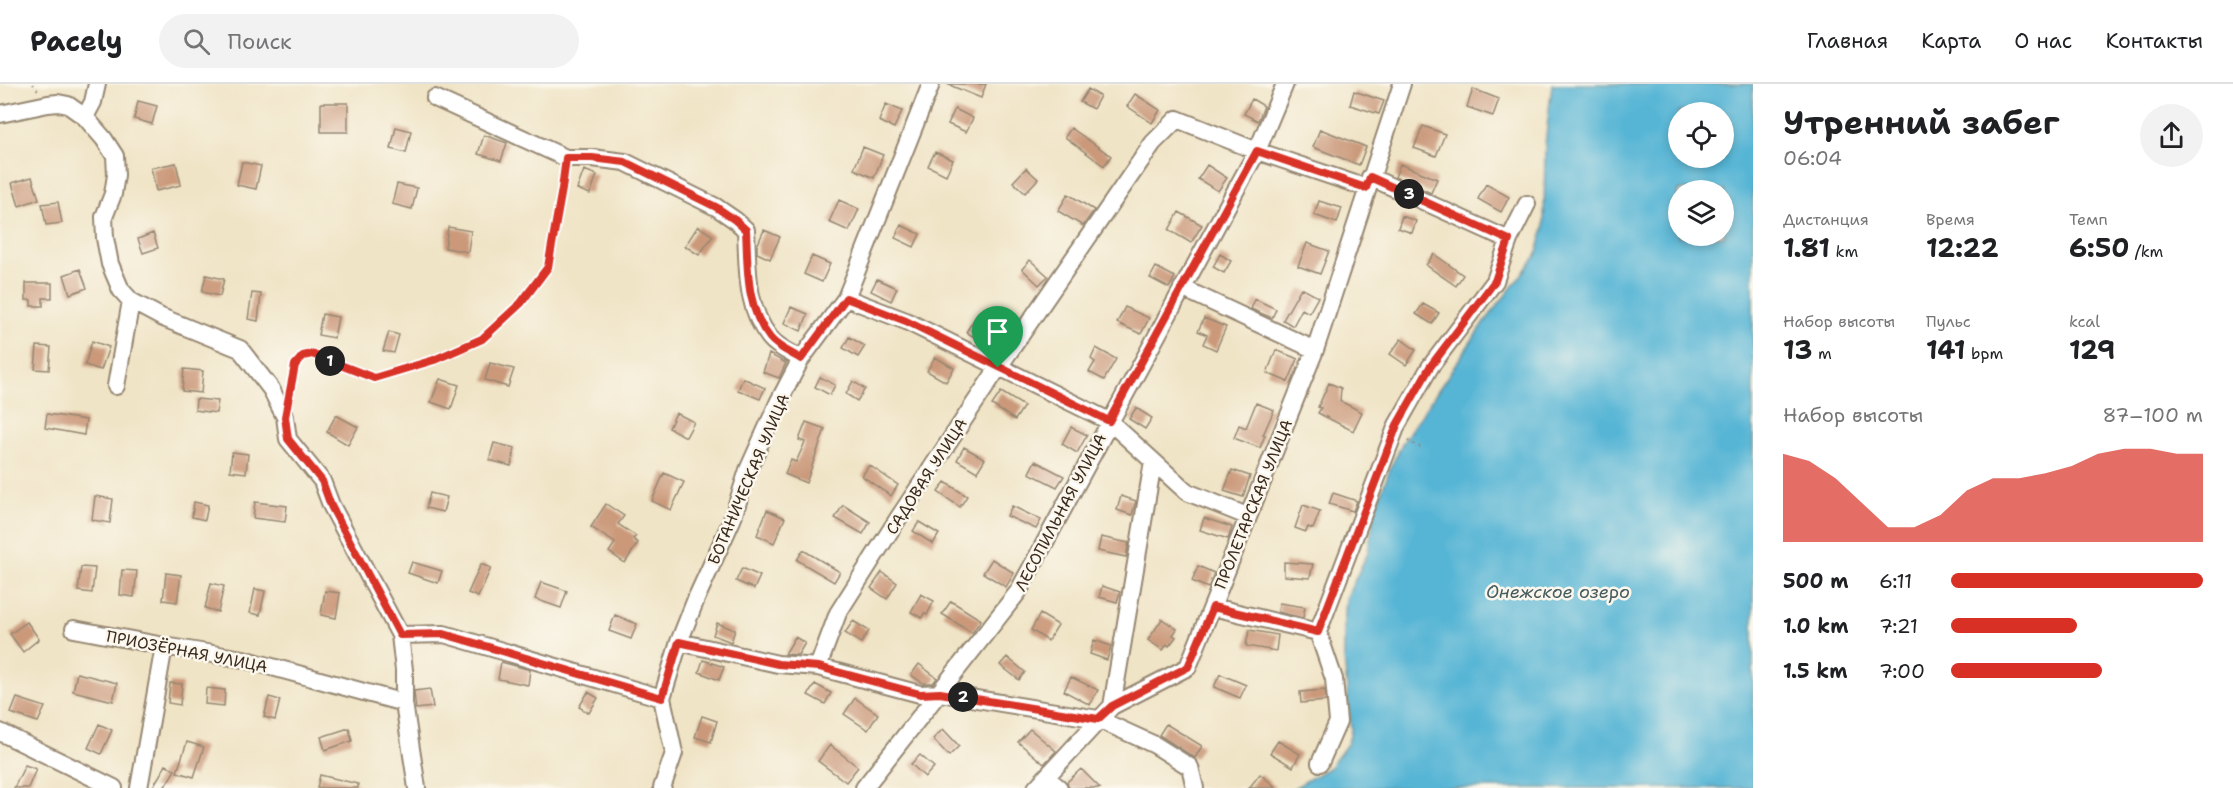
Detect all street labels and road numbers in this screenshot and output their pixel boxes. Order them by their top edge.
street label: БОТАНИЧЕСКАЯ УЛИЦА [703,390,794,568]
street label: САДОВАЯ УЛИЦА [881,414,972,538]
street label: ПРОЛЕТАРСКАЯ УЛИЦА [1210,416,1297,592]
street label: ЛЕСОПИЛЬНАЯ УЛИЦА [1010,430,1111,595]
street label: ПРИОЗЁРНАЯ УЛИЦА [105,626,269,677]

